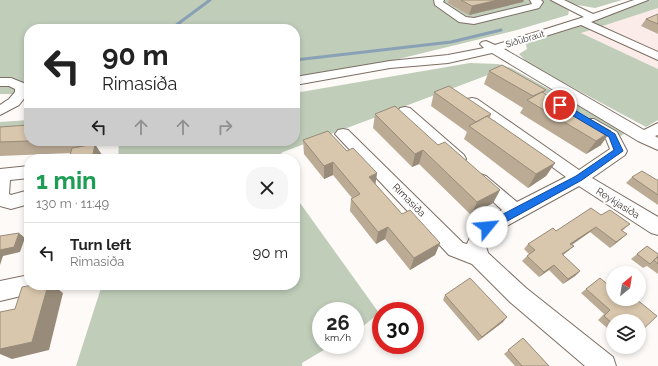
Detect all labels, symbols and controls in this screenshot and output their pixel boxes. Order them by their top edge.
street label: Síðubraut [504,28,546,50]
text: 90 m [102,39,168,72]
icon: left [36,40,88,92]
text: Rimasíða [102,73,177,94]
pin [543,88,577,122]
icon: arrive [549,94,571,116]
icon: left [88,116,110,138]
icon: ahead [130,116,152,138]
icon: ahead [172,116,194,138]
icon: right [214,116,236,138]
text: 1 min [36,166,97,195]
button: close [246,167,288,209]
street label: Rimasíða [390,181,428,219]
street label: Reykjasíða [594,185,642,221]
text: 130 m · 11:49 [36,196,109,211]
position arrow [466,206,508,248]
text: Turn left [70,236,131,254]
icon: left [36,242,58,264]
text: 90 m [252,244,288,262]
text: Rimasíða [70,254,124,269]
north arrow [606,266,646,306]
map controls [606,266,646,354]
speed limit sign: 30 [372,302,424,354]
text: 26 [326,311,350,335]
button: layers [606,314,646,354]
text: km/h [325,332,351,343]

